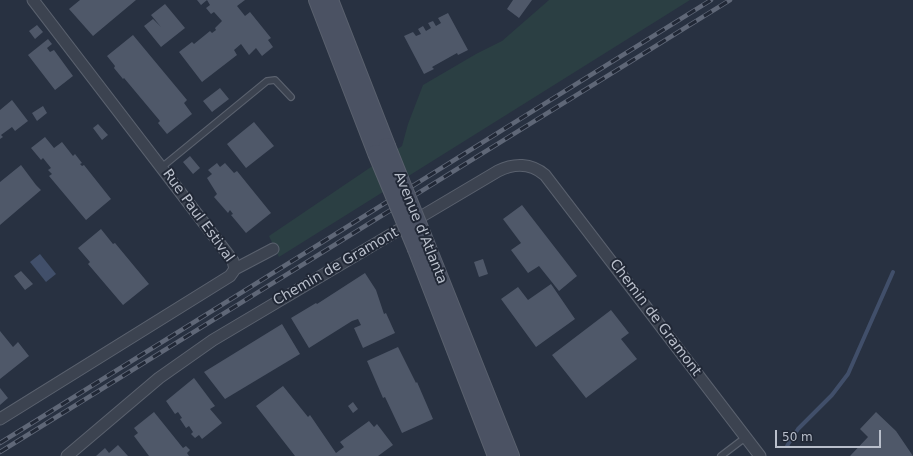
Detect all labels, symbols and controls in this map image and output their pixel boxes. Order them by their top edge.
street label: Rue Paul Estival [159,166,237,266]
street label: Avenue d'Atlanta [390,169,450,287]
street label: Chemin de Gramont [270,224,402,310]
street label: Chemin de Gramont [606,256,704,380]
scale bar [777,422,883,448]
text: 50 m [782,430,813,444]

